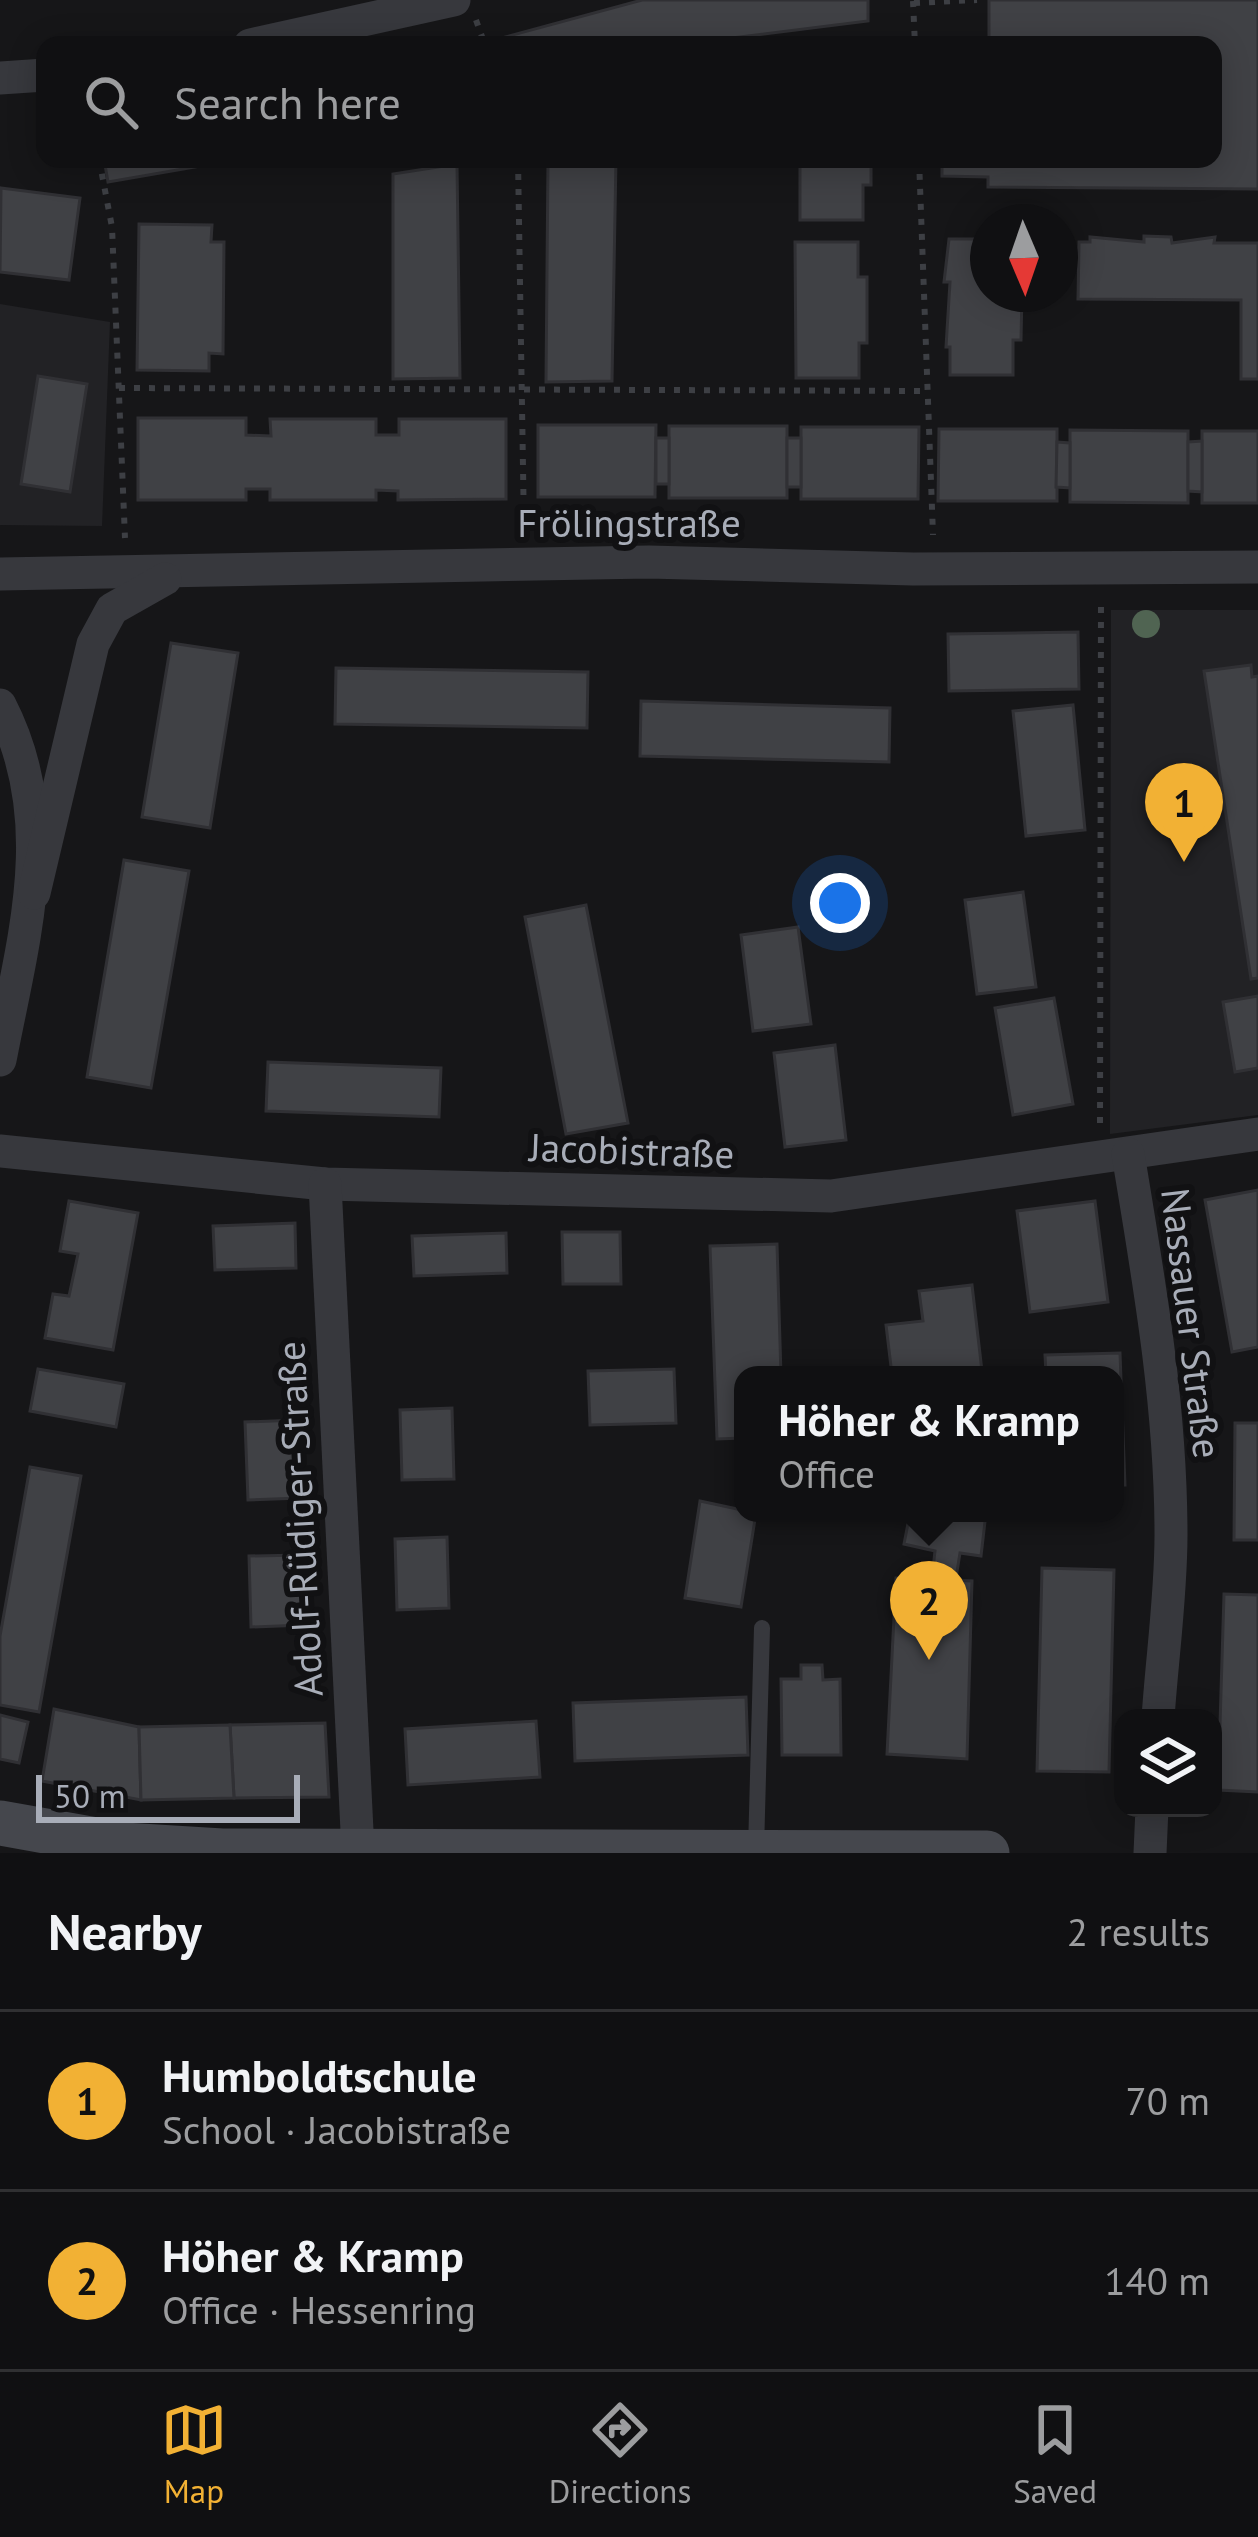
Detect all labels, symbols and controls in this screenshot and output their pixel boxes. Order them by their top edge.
search box [36,36,1222,168]
icon: search [78,69,144,135]
text: Search here [174,73,401,131]
north arrow [970,204,1078,312]
street label: Frölingstraße [517,497,741,548]
pin: 1 [1145,763,1223,862]
your location [810,873,870,933]
street label: Jacobistraße [527,1121,735,1179]
street label: Nassauer Straße [1150,1185,1234,1461]
street label: Adolf-Rüdiger-Straße [264,1340,334,1698]
popup [734,1366,1124,1522]
text: Höher & Kramp [778,1390,1080,1448]
text: Office [778,1448,875,1499]
pin: 2 [890,1561,968,1660]
map controls [1114,1709,1222,1817]
button: layers [1114,1709,1222,1817]
scale bar [36,1769,300,1822]
text: 50 m [54,1774,126,1817]
text: Nearby [48,1898,202,1964]
text: 2 results [1067,1906,1210,1957]
text: Humboldtschule [162,2046,477,2104]
text: 1 [76,2075,98,2126]
text: 70 m [1125,2075,1210,2126]
text: School · Jacobistraße [162,2104,511,2155]
text: Höher & Kramp [162,2226,464,2284]
text: 2 [76,2255,98,2306]
text: 140 m [1104,2255,1210,2306]
text: Office · Hessenring [162,2284,476,2335]
tab: Map [161,2397,227,2512]
tab: Directions [549,2397,691,2512]
tab: Saved [1013,2397,1097,2512]

